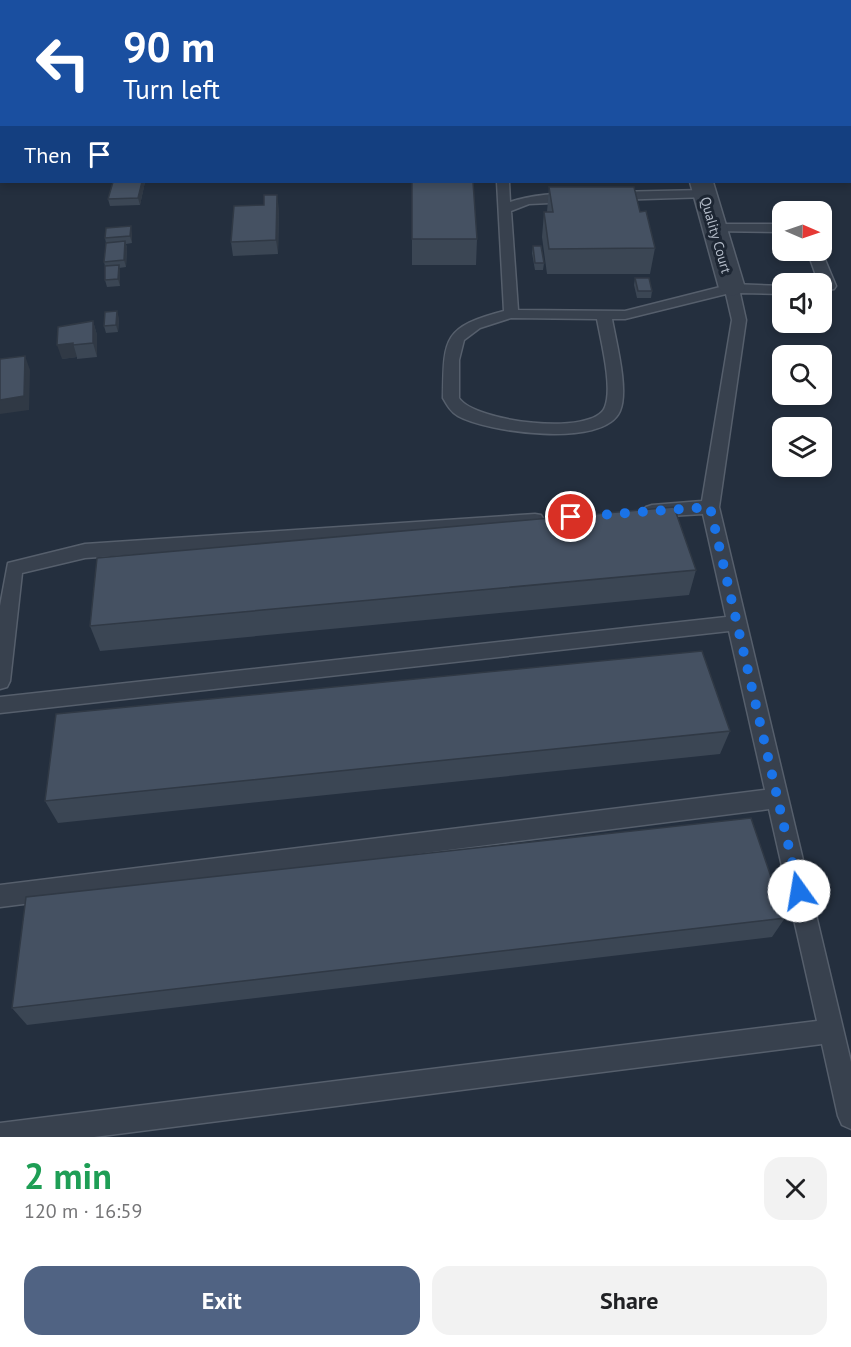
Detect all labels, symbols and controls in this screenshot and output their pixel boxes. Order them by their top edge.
text: 90 m [123,19,215,74]
icon: left [24,24,102,102]
text: Turn left [123,72,220,106]
icon: arrive [83,138,116,171]
text: Then [24,141,71,169]
street label: Quality Court [696,195,736,276]
north arrow [772,201,832,261]
map controls [772,201,832,477]
button: sound [772,273,832,333]
button: search [772,345,832,405]
button: layers [772,417,832,477]
pin [545,491,596,542]
icon: arrive [554,500,587,533]
position arrow [767,859,831,923]
text: 2 min [24,1152,112,1199]
button: close [764,1157,827,1220]
text: 120 m · 16:59 [24,1198,142,1224]
button: Exit [24,1266,420,1335]
button: Share [432,1266,827,1335]

